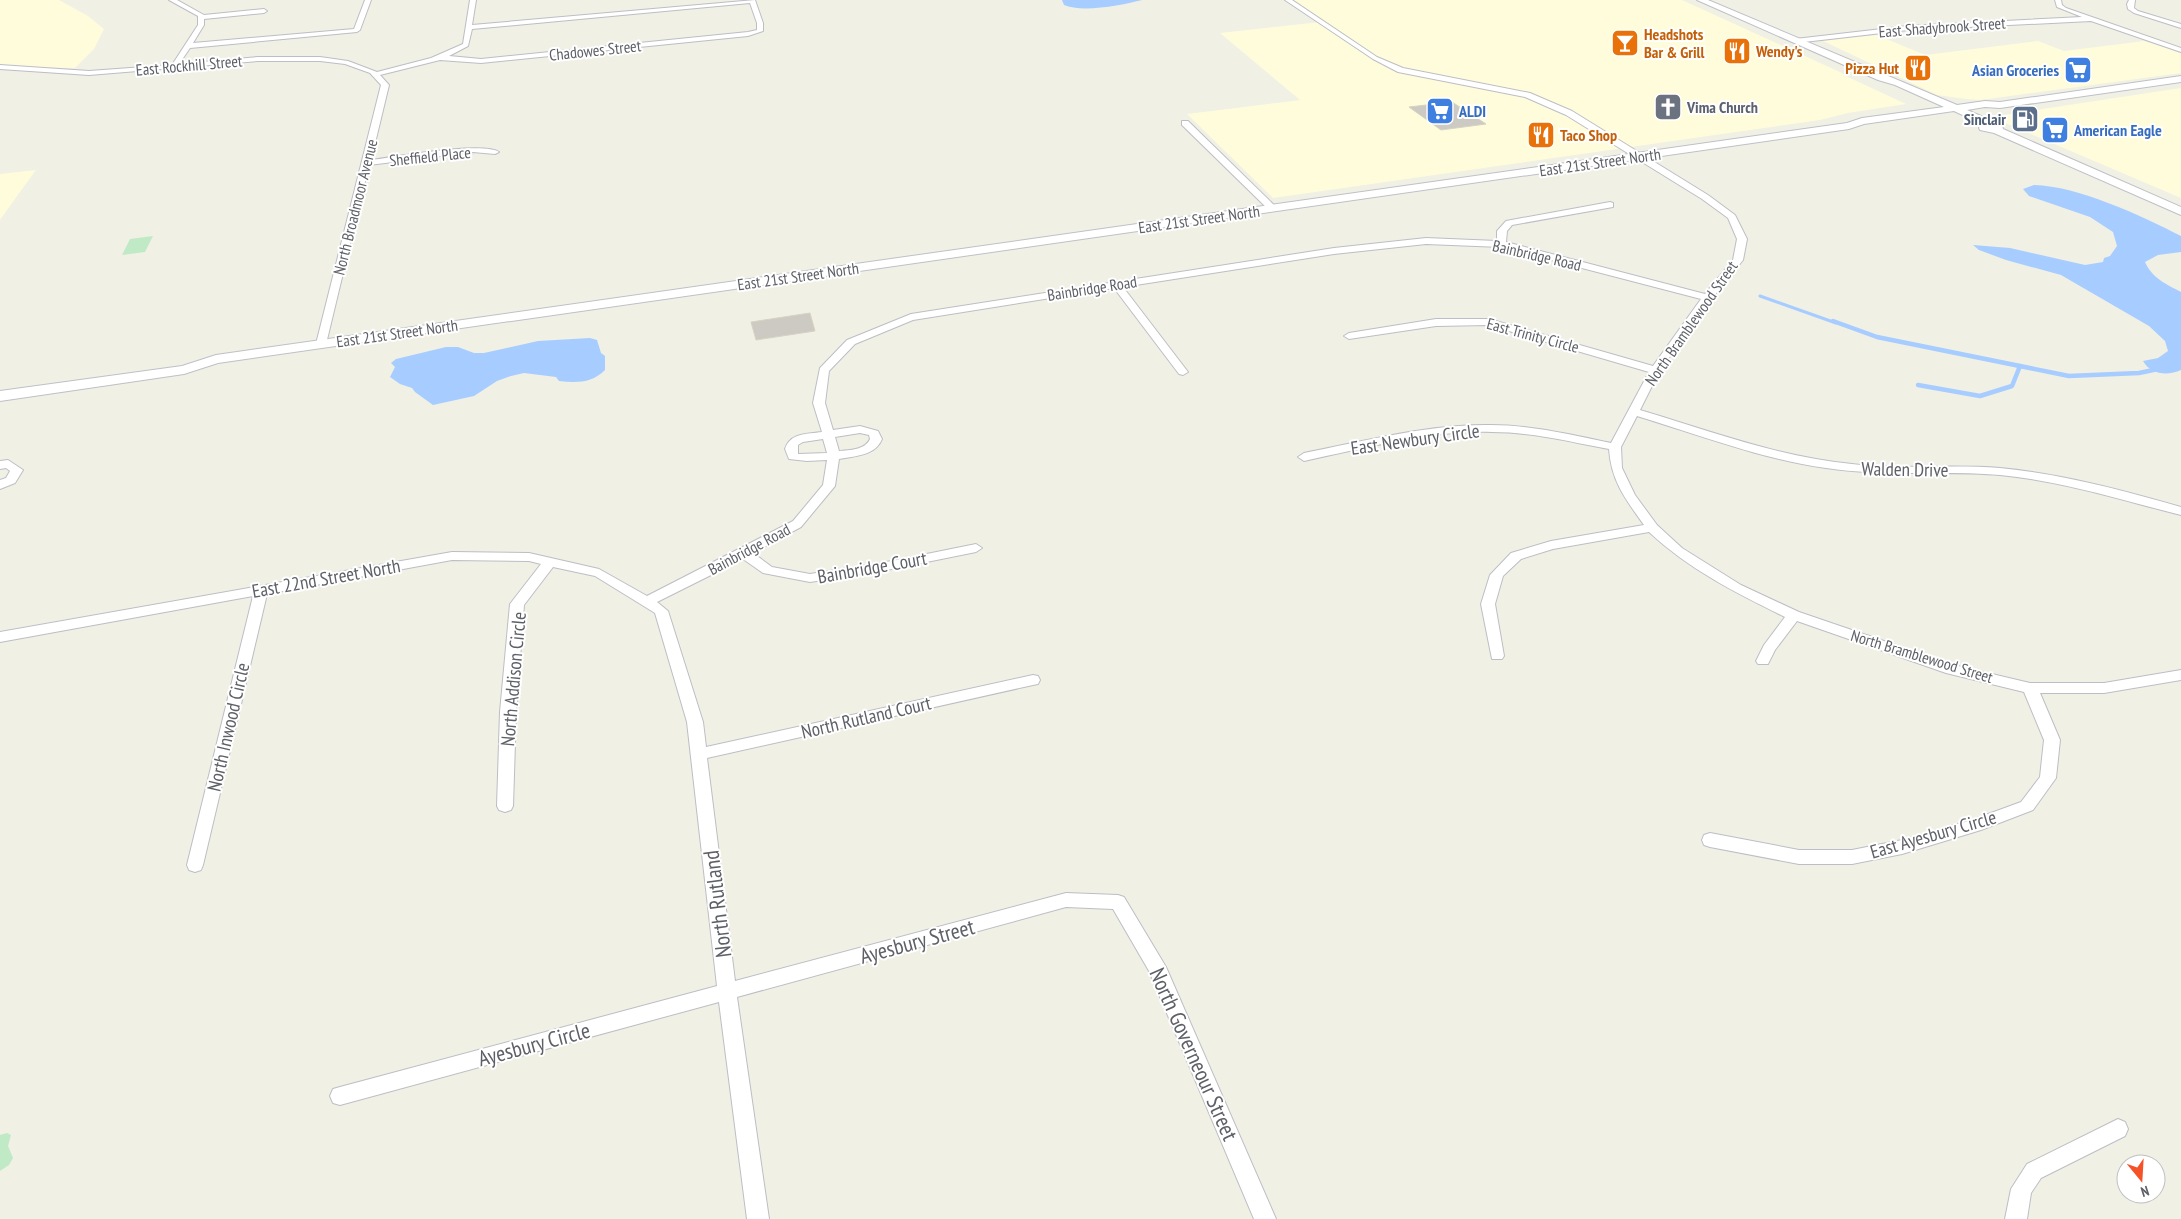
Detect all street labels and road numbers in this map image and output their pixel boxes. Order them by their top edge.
street label: East Shadybrook Street [1878,13,2007,41]
street label: Chadowes Street [548,35,643,65]
street label: East Rockhill Street [135,50,244,80]
street label: North Broadmoor Avenue [328,137,382,277]
street label: Sheffield Place [388,142,472,170]
street label: East 21st Street North [1538,144,1662,180]
street label: East 21st Street North [1137,201,1261,237]
street label: Bainbridge Road [1491,235,1583,275]
street label: North Bramblewood Street [1640,256,1742,389]
street label: East 21st Street North [736,258,860,294]
street label: Bainbridge Road [1046,271,1138,305]
street label: East Trinity Circle [1485,313,1581,357]
street label: East 21st Street North [335,315,459,351]
street label: East Newbury Circle [1349,418,1481,460]
street label: Walden Drive [1861,456,1949,482]
street label: Bainbridge Road [704,519,794,579]
street label: Bainbridge Court [816,545,929,588]
street label: East 22nd Street North [250,553,402,603]
street label: North Addison Circle [495,611,531,747]
street label: North Bramblewood Street [1849,625,1996,687]
street label: North Inwood Circle [202,660,254,794]
street label: North Rutland Court [799,690,934,744]
street label: East Ayesbury Circle [1867,804,1999,863]
street label: North Rutland [697,849,737,959]
street label: Ayesbury Street [857,912,977,970]
street label: North Governeour Street [1143,963,1245,1145]
street label: Ayesbury Circle [475,1016,593,1072]

